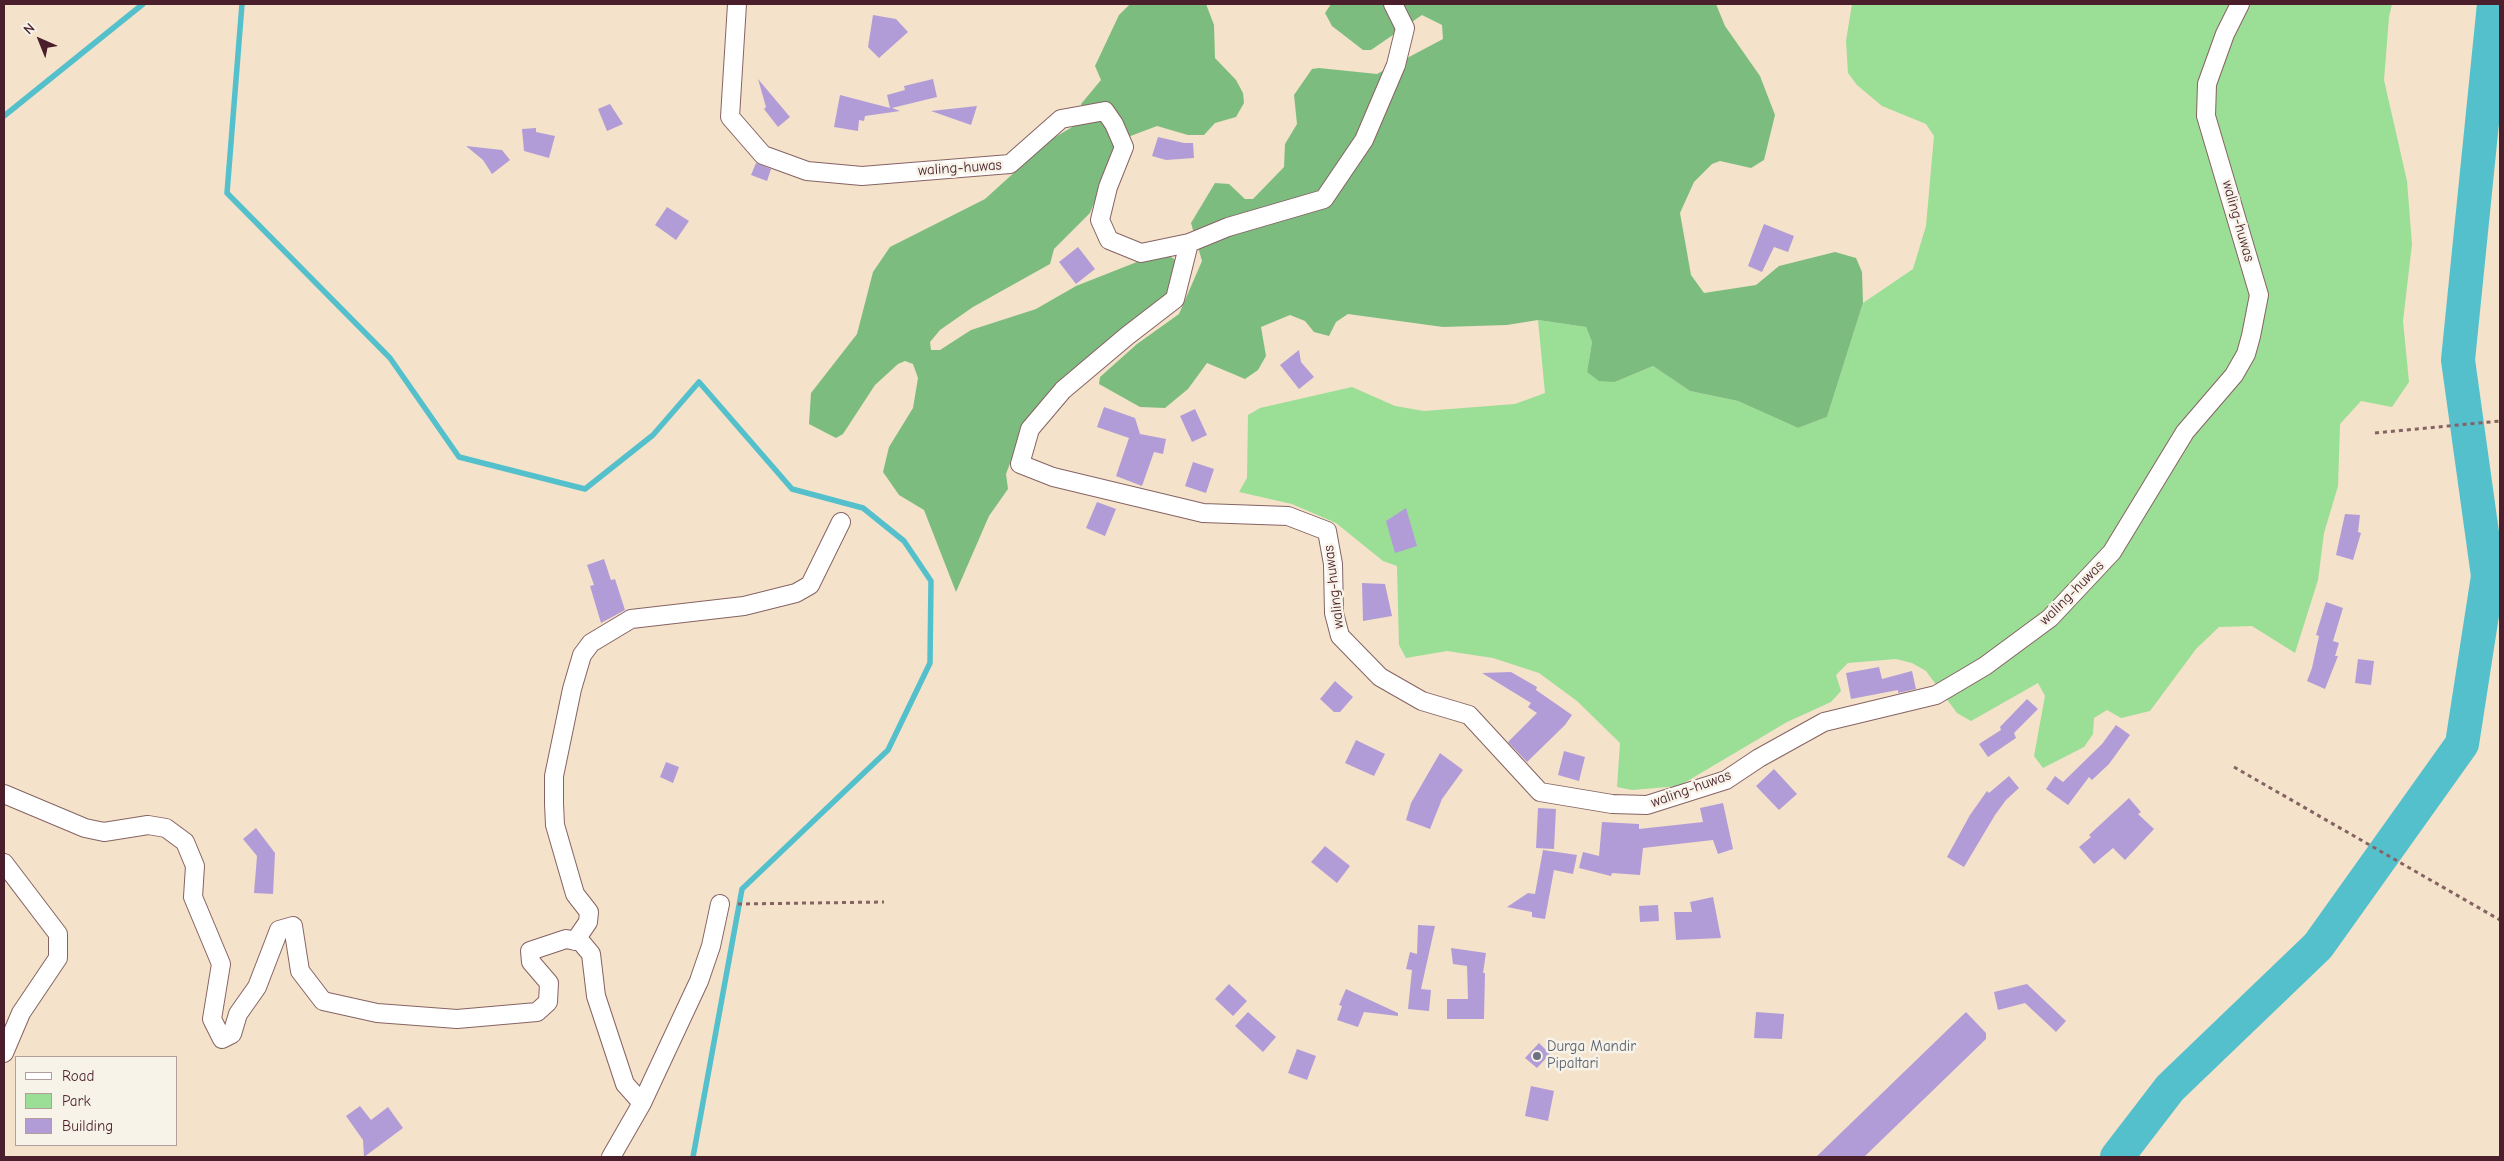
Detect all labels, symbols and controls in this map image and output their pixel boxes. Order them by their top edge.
north arrow [15,15,65,65]
text: N [20,20,38,38]
street label: waling-huwas [918,156,1002,180]
street label: waling-huwas [2218,178,2258,264]
street label: waling-huwas [1320,544,1348,630]
street label: waling-huwas [2036,557,2108,629]
street label: waling-huwas [1649,766,1733,812]
place label: Durga Mandir Pipaltari [1547,1038,1636,1073]
marker: Durga Mandir Pipaltari [1531,1050,1543,1062]
legend [15,1056,178,1146]
text: Road [62,1067,94,1085]
text: Park [62,1092,91,1110]
text: Building [62,1117,113,1135]

